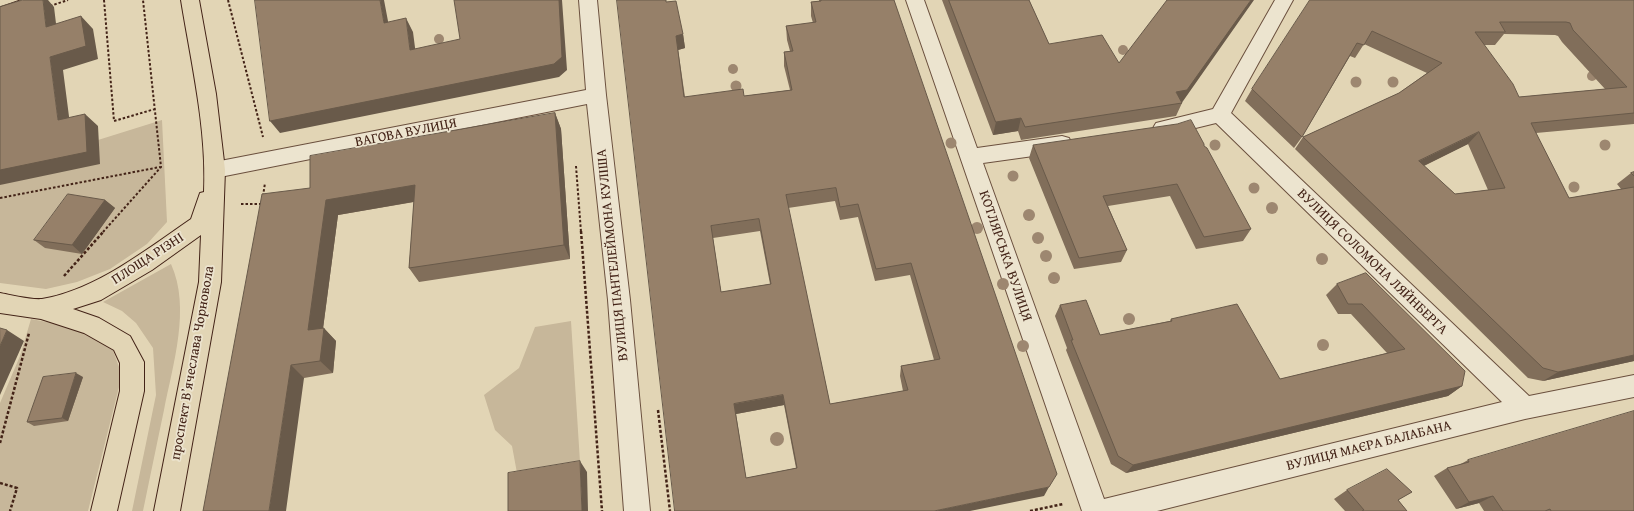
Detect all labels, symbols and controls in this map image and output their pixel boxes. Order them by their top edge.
street label: ВАГОВА ВУЛИЦЯ [354,115,458,151]
street label: ВУЛИЦЯ ПАНТЕЛЕЙМОНА КУЛІША [594,148,632,362]
street label: ВУЛИЦЯ СОЛОМОНА ЛЯЙНБЕРГА [1293,186,1451,338]
street label: КОТЛЯРСЬКА ВУЛИЦЯ [975,188,1035,324]
street label: ПЛОЩА РІЗНІ [109,229,187,289]
street label: проспект Вʼячеслава Чорновола [168,265,218,461]
street label: ВУЛИЦЯ МАЄРА БАЛАБАНА [1285,417,1453,475]

